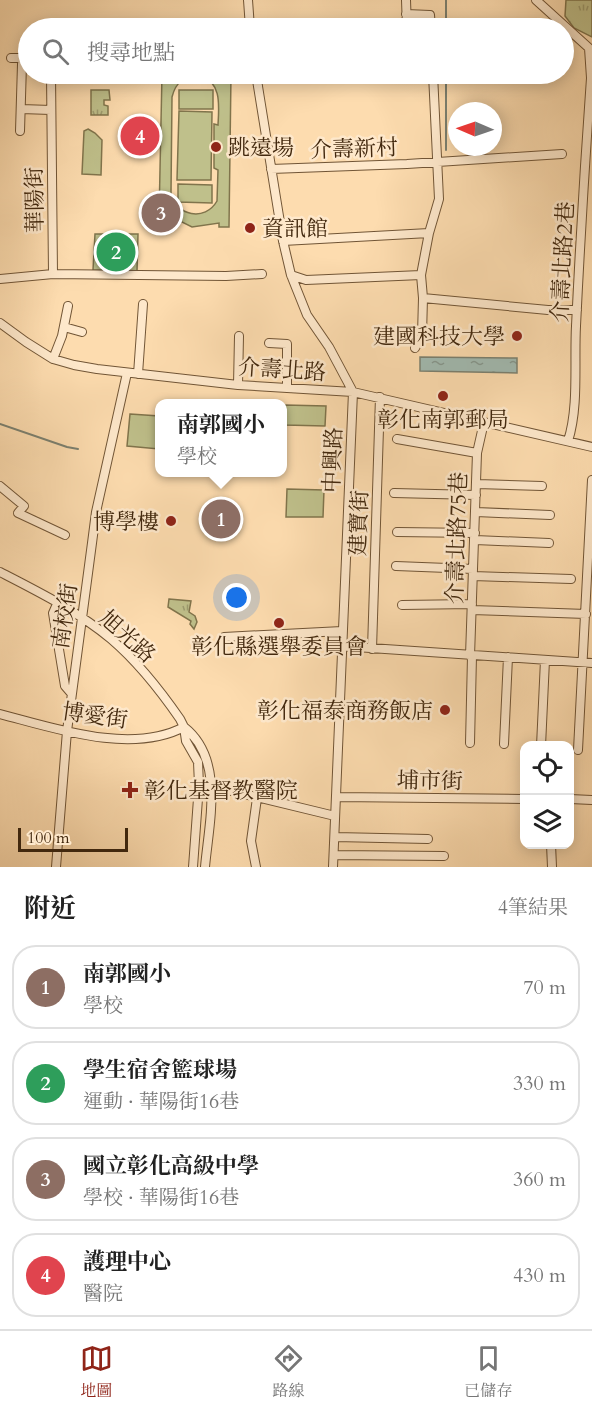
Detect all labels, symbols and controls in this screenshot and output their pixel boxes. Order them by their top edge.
search box [18,18,574,84]
icon: search [39,35,72,68]
text: 搜尋地點 [87,38,175,68]
north arrow [448,102,502,156]
pin: 4 [120,114,160,158]
street label: 介壽新村 [310,132,399,166]
place label: 跳遠場 [228,133,294,163]
marker: 跳遠場 [209,140,223,154]
street label: 華陽街 [19,167,51,233]
pin: 3 [142,190,180,236]
street label: 介壽北路2巷 [545,201,581,323]
place label: 資訊館 [262,214,328,244]
marker: 資訊館 [243,221,257,235]
pin: 2 [96,230,136,274]
place label: 建國科技大學 [373,322,505,352]
marker: 建國科技大學 [510,329,524,343]
street label: 介壽北路 [237,352,327,388]
marker: 彰化南郭郵局 [436,389,450,403]
popup [155,399,287,477]
place label: 彰化南郭郵局 [377,405,509,435]
text: 南郭國小 [177,410,265,440]
street label: 中興路 [317,427,349,494]
text: 學校 [177,443,217,470]
street label: 介壽北路75巷 [440,471,474,605]
street label: 建寶街 [343,490,375,557]
pin: 1 [202,496,240,542]
place label: 博學樓 [93,507,159,537]
marker: 博學樓 [164,514,178,528]
street label: 南校街 [46,581,84,651]
your location [222,583,251,612]
street label: 旭光路 [93,604,162,670]
marker: 彰化縣選舉委員會 [272,616,286,630]
place label: 彰化縣選舉委員會 [191,632,367,662]
place label: 彰化福泰商務飯店 [257,696,433,726]
street label: 博愛街 [60,697,130,735]
marker: 彰化福泰商務飯店 [438,703,452,717]
map controls [520,741,574,849]
button: locate [520,741,574,795]
street label: 埔市街 [397,765,463,797]
place label: 彰化基督教醫院 [144,776,298,806]
marker: 彰化基督教醫院 [121,781,139,799]
button: layers [520,795,574,849]
scale bar [18,825,128,852]
text: 100 m [27,827,69,849]
text: 附近 [24,891,76,926]
text: 4筆結果 [498,894,568,921]
text: 南郭國小 [83,959,171,989]
text: 1 [40,974,51,1001]
text: 70 m [523,974,566,1001]
text: 學校 [83,992,123,1019]
text: 學生宿舍籃球場 [83,1055,237,1085]
text: 2 [40,1070,51,1097]
text: 330 m [513,1070,566,1097]
text: 運動 · 華陽街16巷 [83,1088,239,1115]
text: 國立彰化高級中學 [83,1151,259,1181]
text: 3 [40,1166,51,1193]
text: 360 m [513,1166,566,1193]
text: 學校 · 華陽街16巷 [83,1184,239,1211]
text: 護理中心 [83,1247,171,1277]
text: 4 [40,1262,51,1289]
text: 430 m [513,1262,566,1289]
text: 醫院 [83,1280,123,1307]
tab: 地圖 [80,1342,113,1402]
tab: 路線 [272,1342,305,1402]
tab: 已儲存 [464,1342,512,1402]

